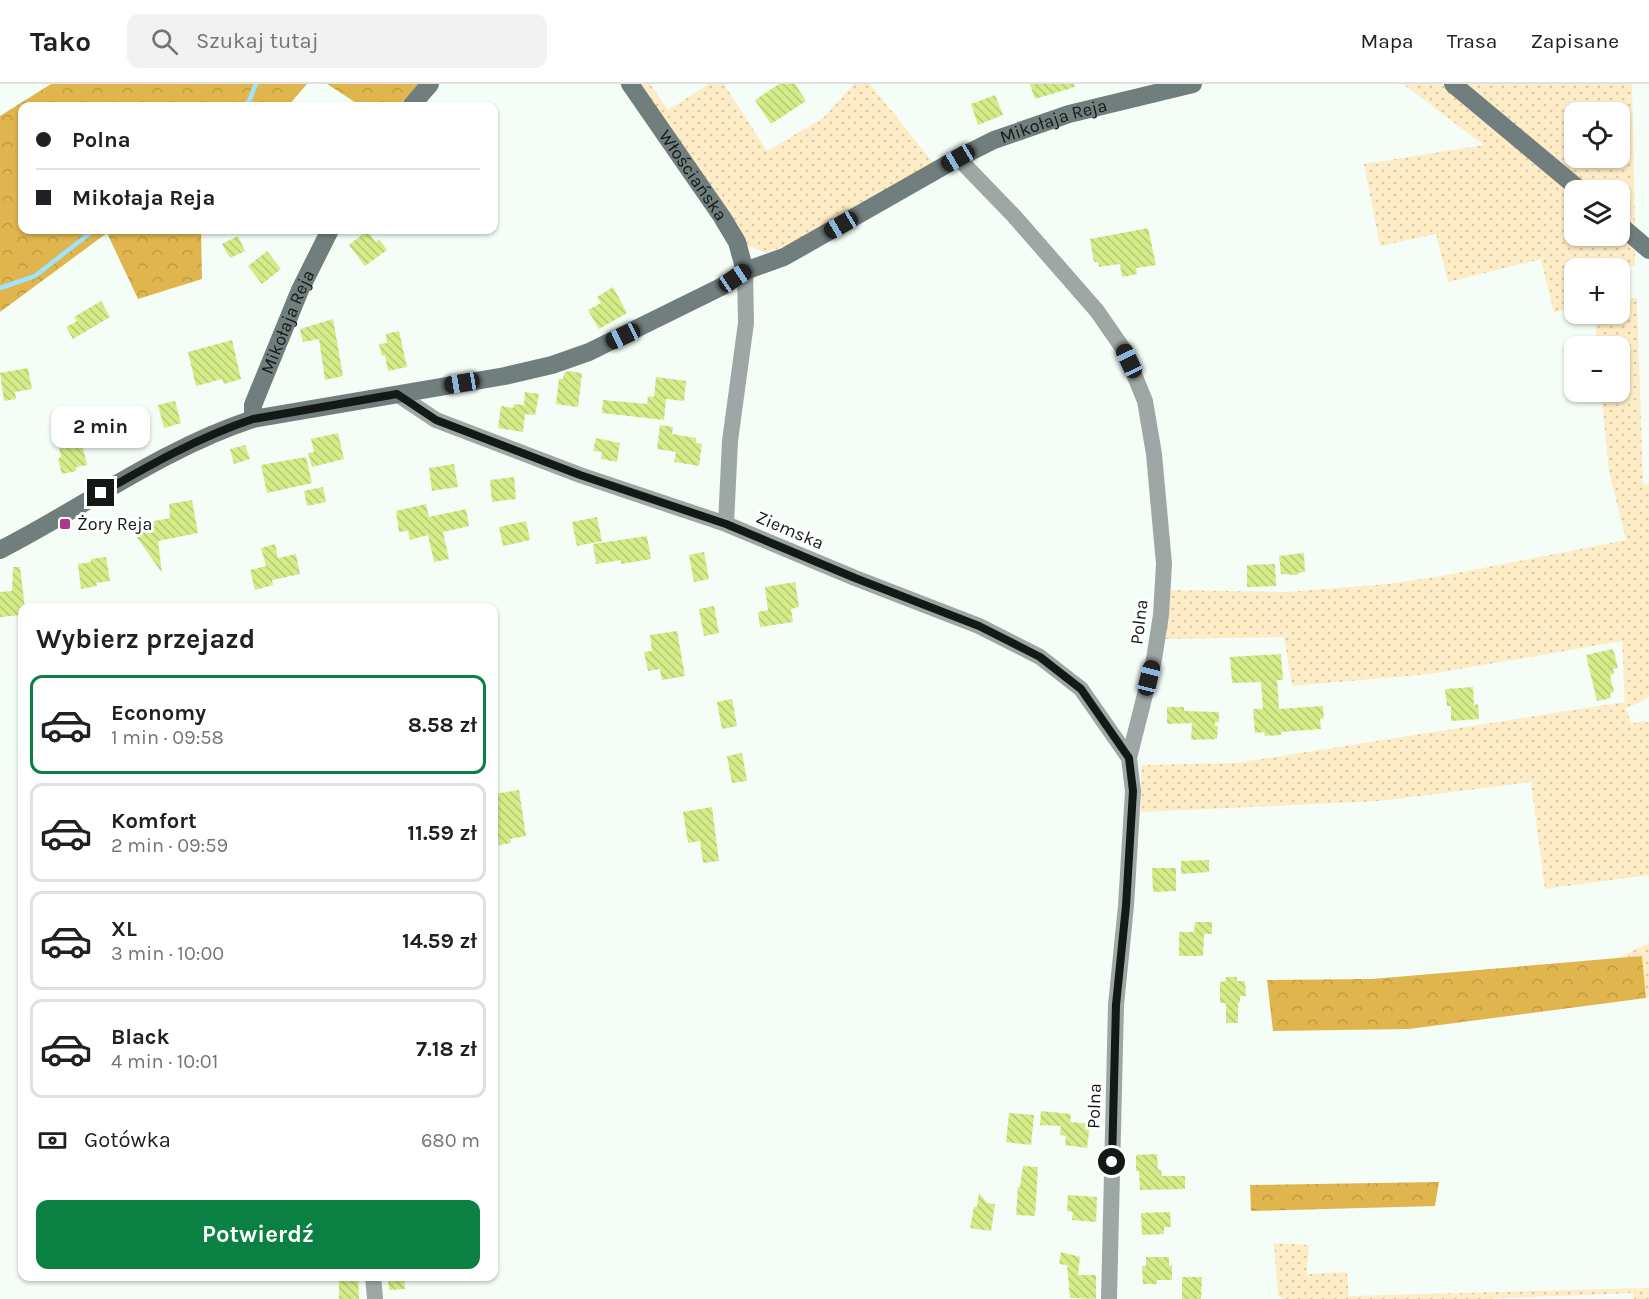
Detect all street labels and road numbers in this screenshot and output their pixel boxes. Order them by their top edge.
street label: Mikołaja Reja [997,94,1109,148]
street label: Włościańska [654,126,732,225]
street label: Mikołaja Reja [256,266,319,377]
street label: Ziemska [753,506,827,554]
street label: Polna [1125,598,1153,646]
street label: Polna [1082,1083,1106,1129]

